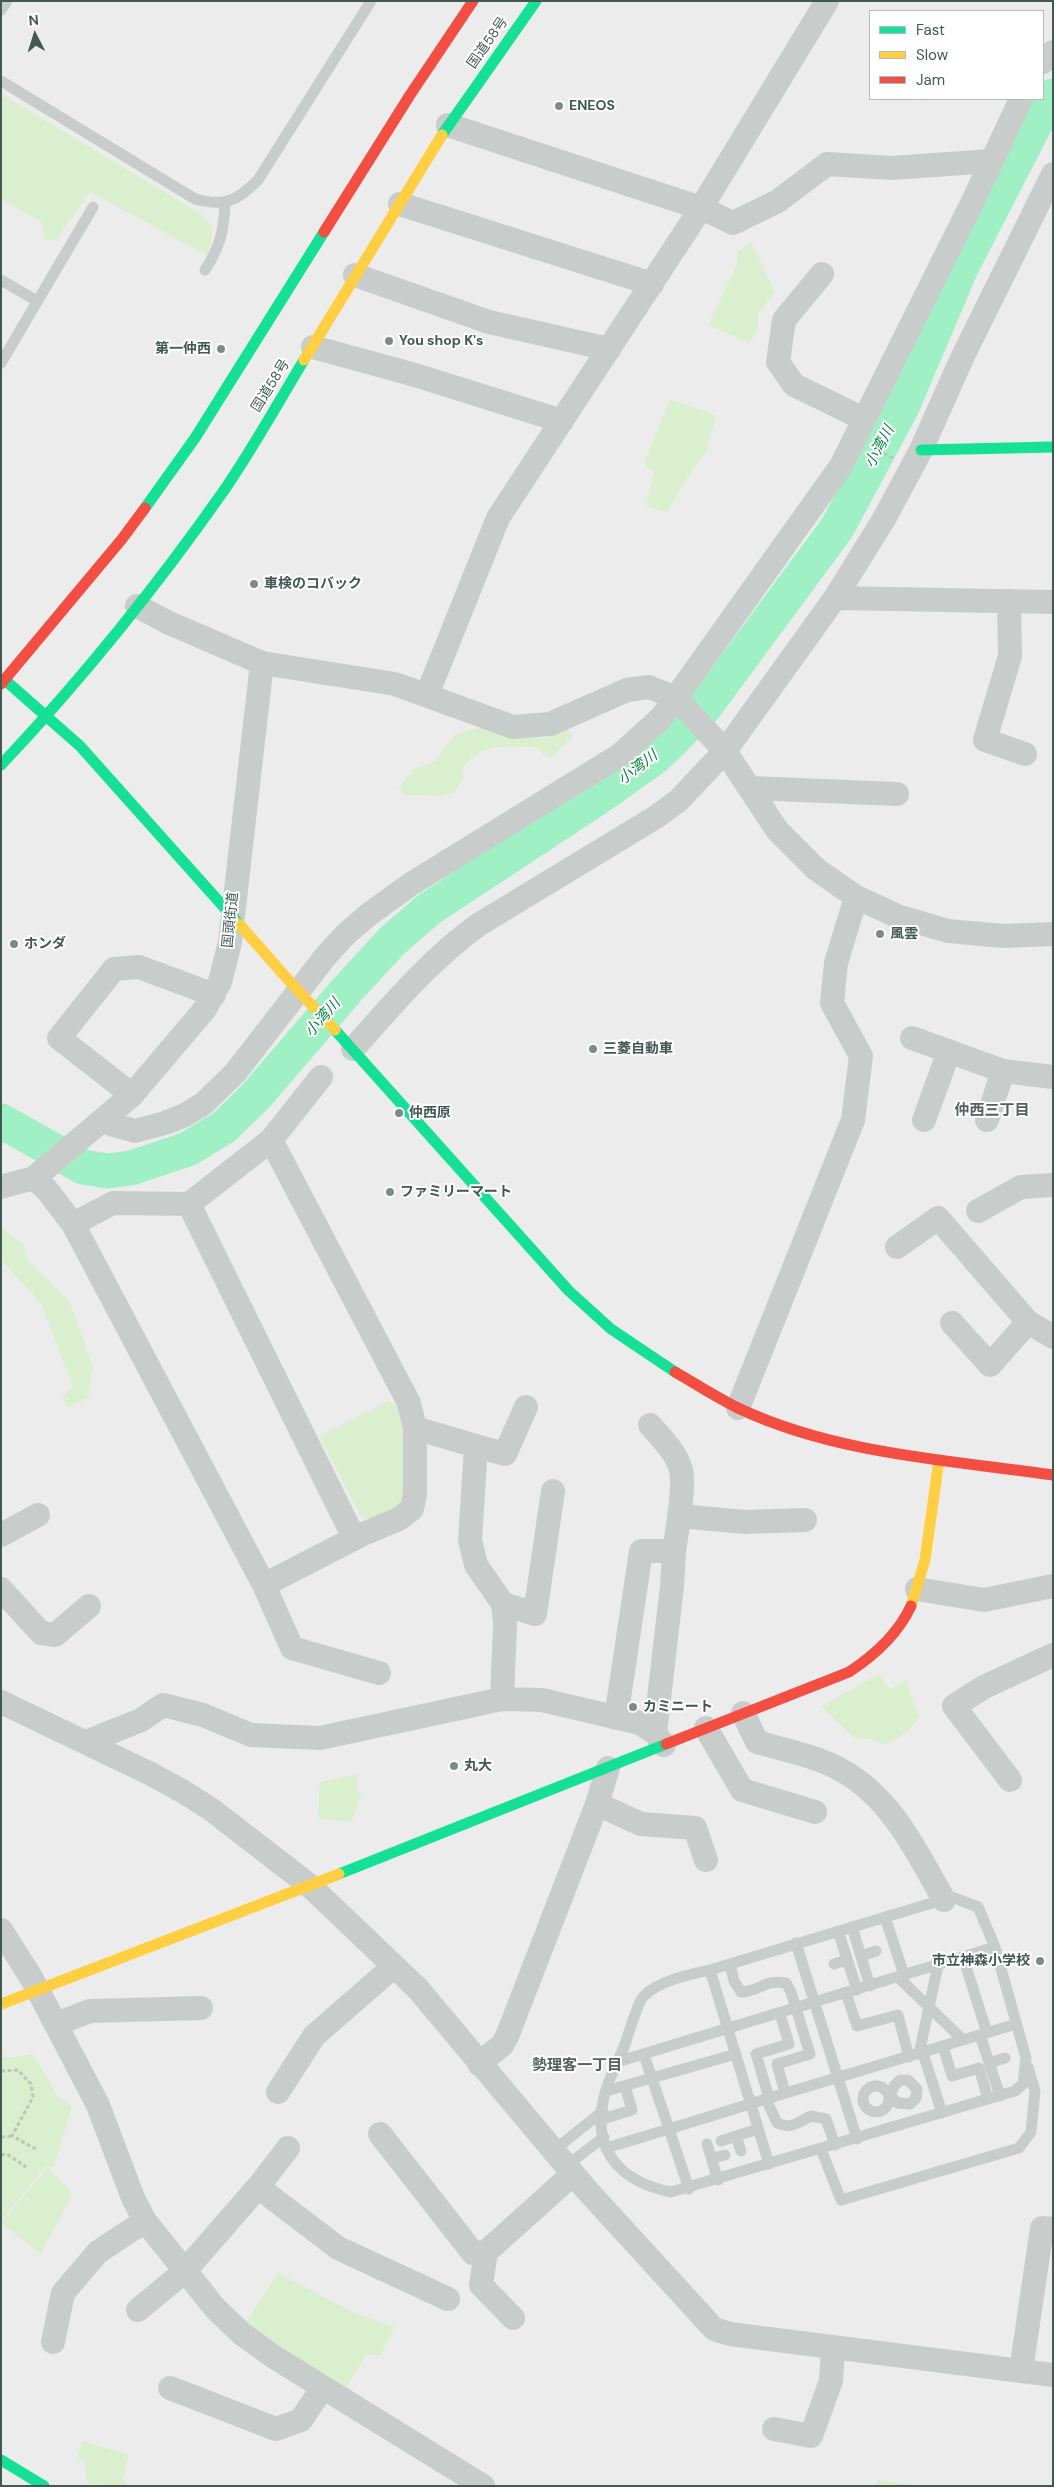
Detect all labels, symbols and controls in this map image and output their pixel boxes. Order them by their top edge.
north arrow [10,10,60,60]
legend [869,10,1044,100]
text: N [28,11,40,29]
street label: 国道58号 [464,14,512,72]
text: Fast [916,20,945,40]
text: Slow [916,45,948,65]
text: Jam [916,70,945,90]
place label: ENEOS [569,98,615,114]
marker: ENEOS [553,100,565,112]
place label: You shop K's [399,333,484,349]
marker: You shop K's [383,335,395,347]
place label: 第一仲西 [155,341,211,357]
marker: 第一仲西 [215,343,227,355]
street label: 国道58号 [248,357,294,415]
water label: 小湾川 [861,423,899,471]
place label: 車検のコバック [264,576,362,592]
marker: 車検のコバック [248,578,260,590]
water label: 小湾川 [615,747,661,789]
street label: 国頭街道 [220,891,242,949]
place label: 風雲 [890,926,918,942]
marker: 風雲 [874,928,886,940]
place label: ホンダ [24,936,66,952]
marker: ホンダ [8,938,20,950]
water label: 小湾川 [301,995,345,1041]
place label: 三菱自動車 [603,1041,673,1057]
marker: 三菱自動車 [587,1043,599,1055]
district label: 仲西三丁目 [955,1102,1029,1120]
place label: 仲西原 [409,1105,451,1121]
marker: 仲西原 [393,1107,405,1119]
place label: ファミリーマート [400,1184,512,1200]
marker: ファミリーマート [384,1186,396,1198]
place label: カミニート [643,1699,713,1715]
marker: カミニート [627,1701,639,1713]
place label: 丸大 [464,1758,492,1774]
marker: 丸大 [448,1760,460,1772]
place label: 市立神森小学校 [932,1953,1030,1969]
marker: 市立神森小学校 [1034,1955,1046,1967]
district label: 勢理客一丁目 [532,2057,622,2075]

